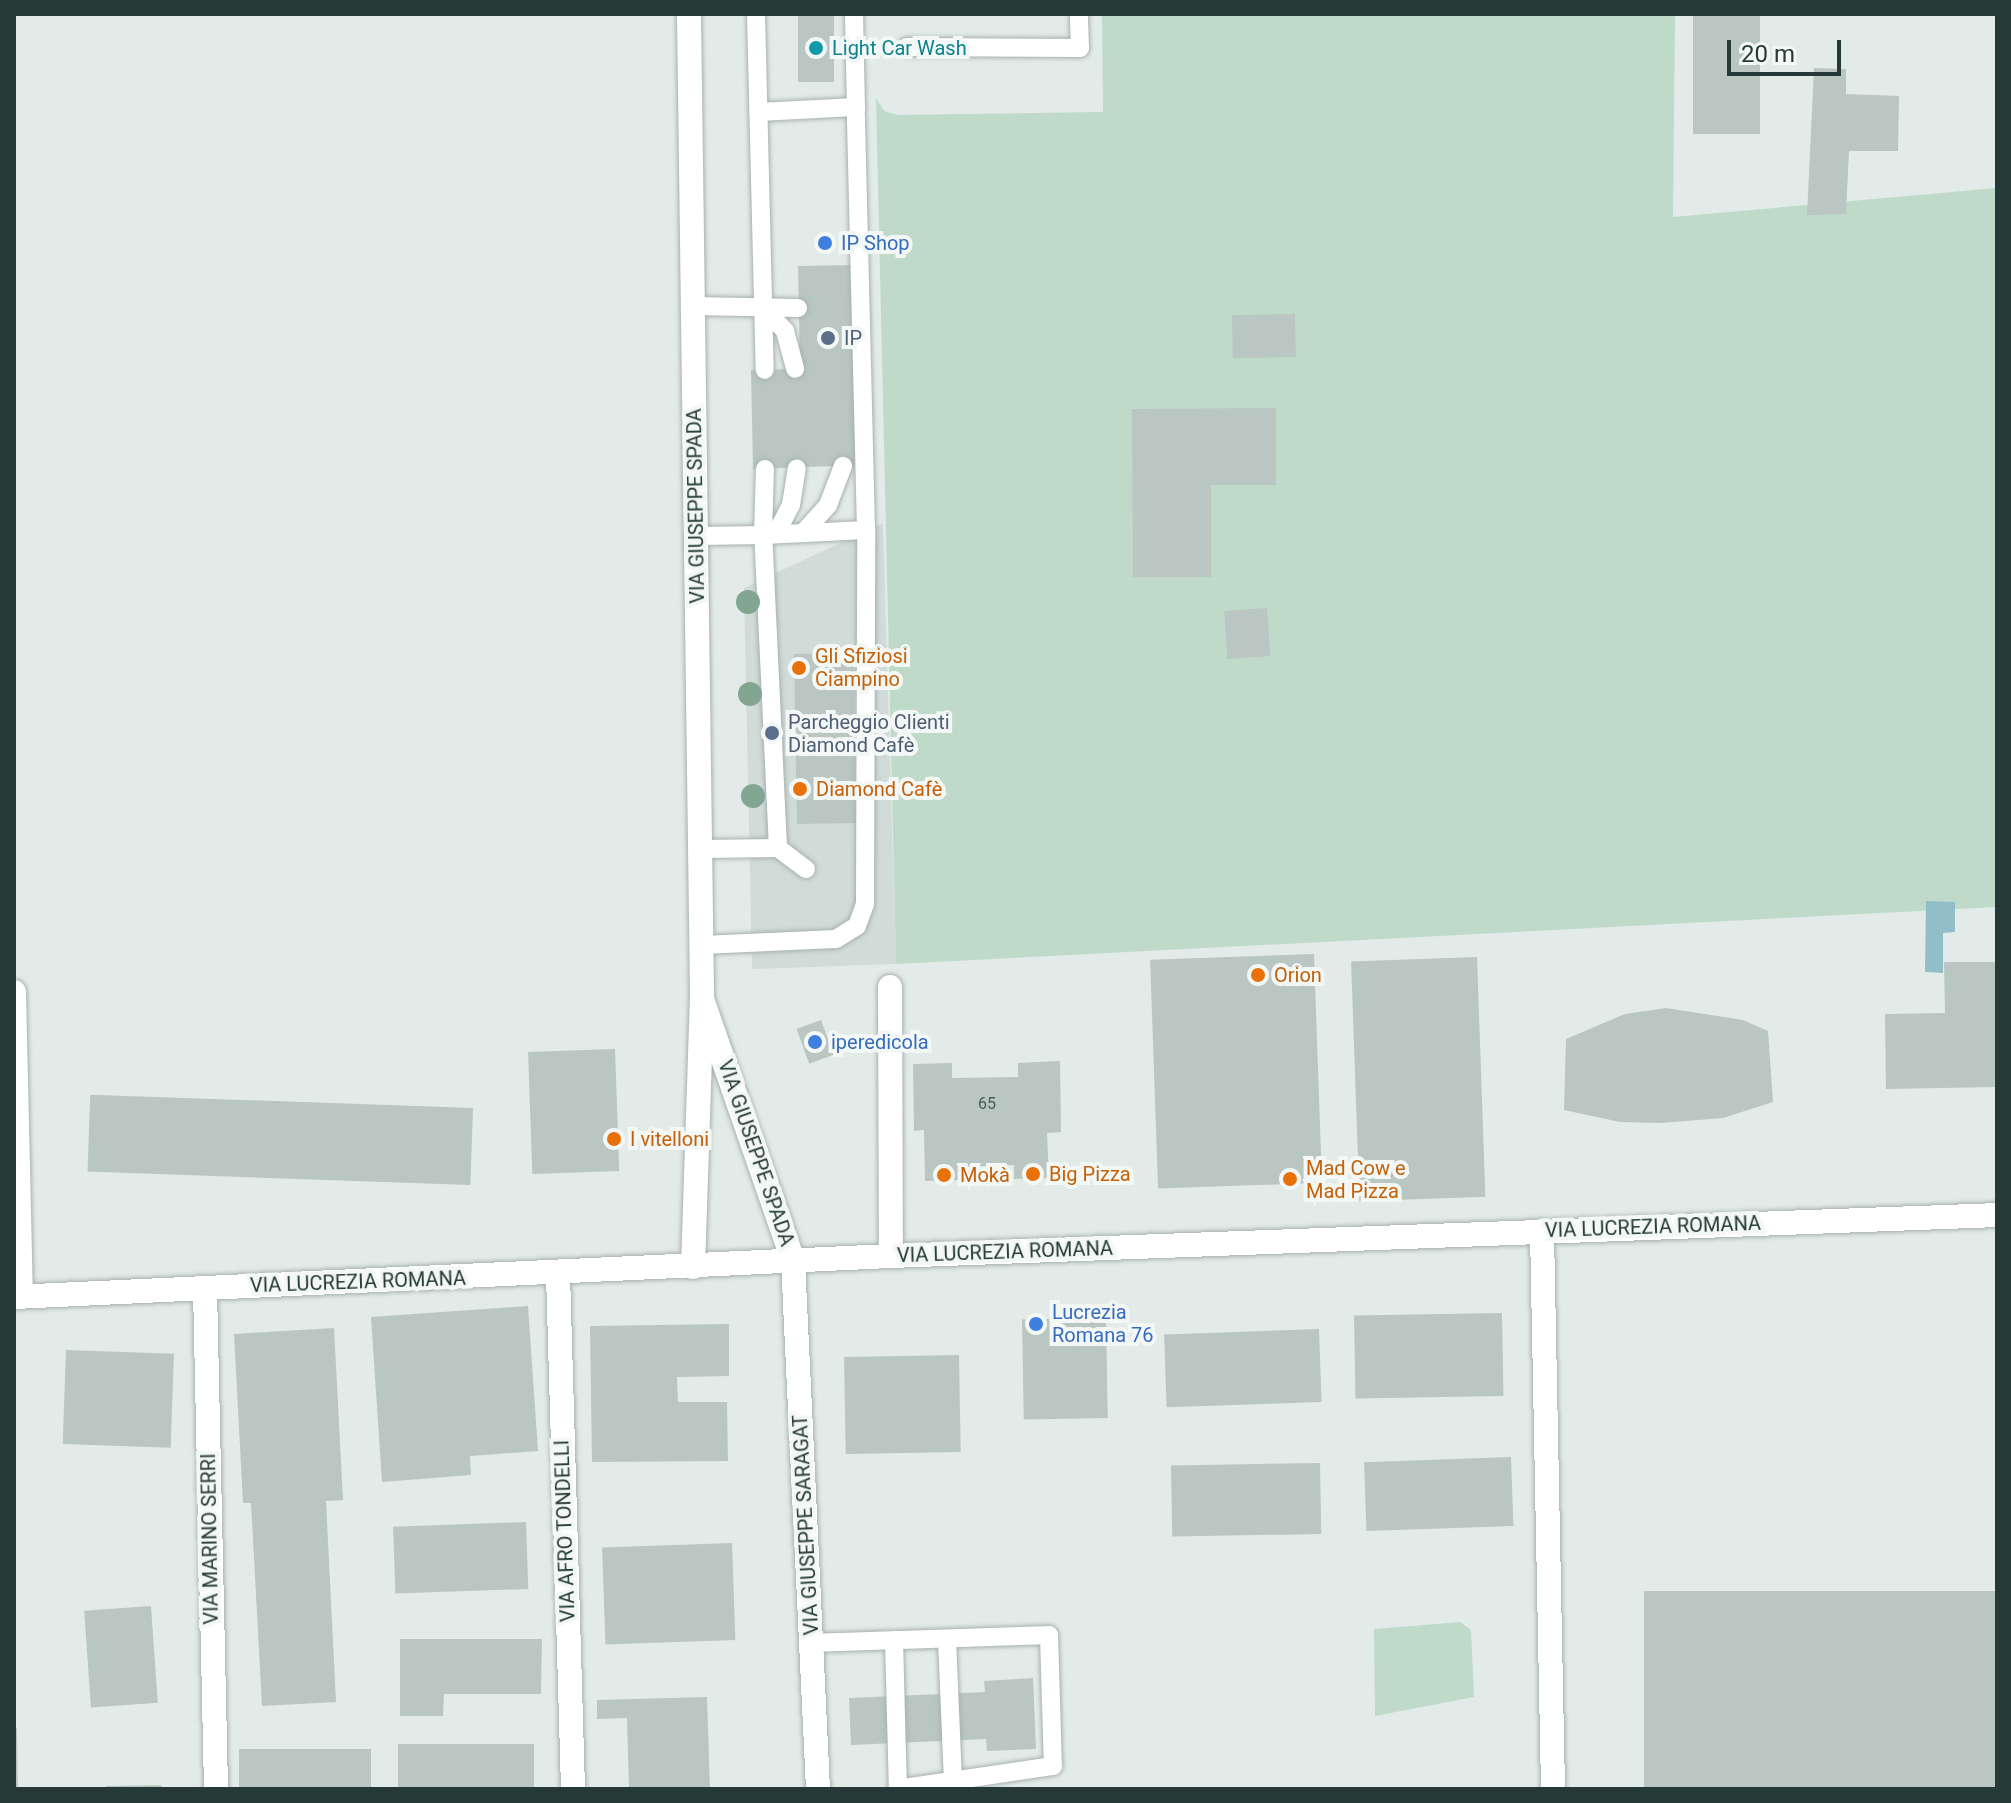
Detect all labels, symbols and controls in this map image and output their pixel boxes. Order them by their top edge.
scale bar [1731,24,1845,74]
place label: Light Car Wash [832,36,967,60]
marker: Light Car Wash [807,39,825,57]
text: 20 m [1741,40,1795,68]
place label: IP Shop [841,231,910,255]
marker: IP Shop [816,234,834,252]
place label: IP [844,326,862,350]
marker: IP [819,329,837,347]
street label: VIA GIUSEPPE SPADA [682,408,710,604]
place label: Gli Sfiziosi Ciampino [815,644,908,691]
marker: Gli Sfiziosi Ciampino [790,659,808,677]
place label: Parcheggio Clienti Diamond Cafè [788,710,950,757]
marker: Parcheggio Clienti Diamond Cafè [763,724,781,742]
place label: Diamond Cafè [816,777,942,801]
marker: Diamond Cafè [791,780,809,798]
place label: Orion [1274,963,1322,987]
marker: Orion [1249,966,1267,984]
place label: iperedicola [831,1030,929,1054]
marker: iperedicola [806,1033,824,1051]
street label: VIA GIUSEPPE SPADA [713,1057,799,1249]
house number: 65 [978,1094,996,1114]
place label: I vitelloni [630,1127,709,1151]
marker: I vitelloni [605,1130,623,1148]
place label: Mad Cow e Mad Pizza [1306,1156,1406,1203]
place label: Big Pizza [1049,1162,1131,1186]
place label: Mokà [960,1163,1010,1187]
marker: Big Pizza [1024,1165,1042,1183]
marker: Mokà [935,1166,953,1184]
marker: Mad Cow e Mad Pizza [1281,1170,1299,1188]
street label: VIA LUCREZIA ROMANA [1545,1211,1761,1243]
street label: VIA LUCREZIA ROMANA [897,1236,1113,1268]
street label: VIA LUCREZIA ROMANA [250,1266,466,1298]
place label: Lucrezia Romana 76 [1052,1300,1154,1347]
marker: Lucrezia Romana 76 [1027,1315,1045,1333]
street label: VIA GIUSEPPE SARAGAT [788,1414,824,1636]
street label: VIA AFRO TONDELLI [550,1439,580,1623]
street label: VIA MARINO SERRI [197,1453,223,1625]

